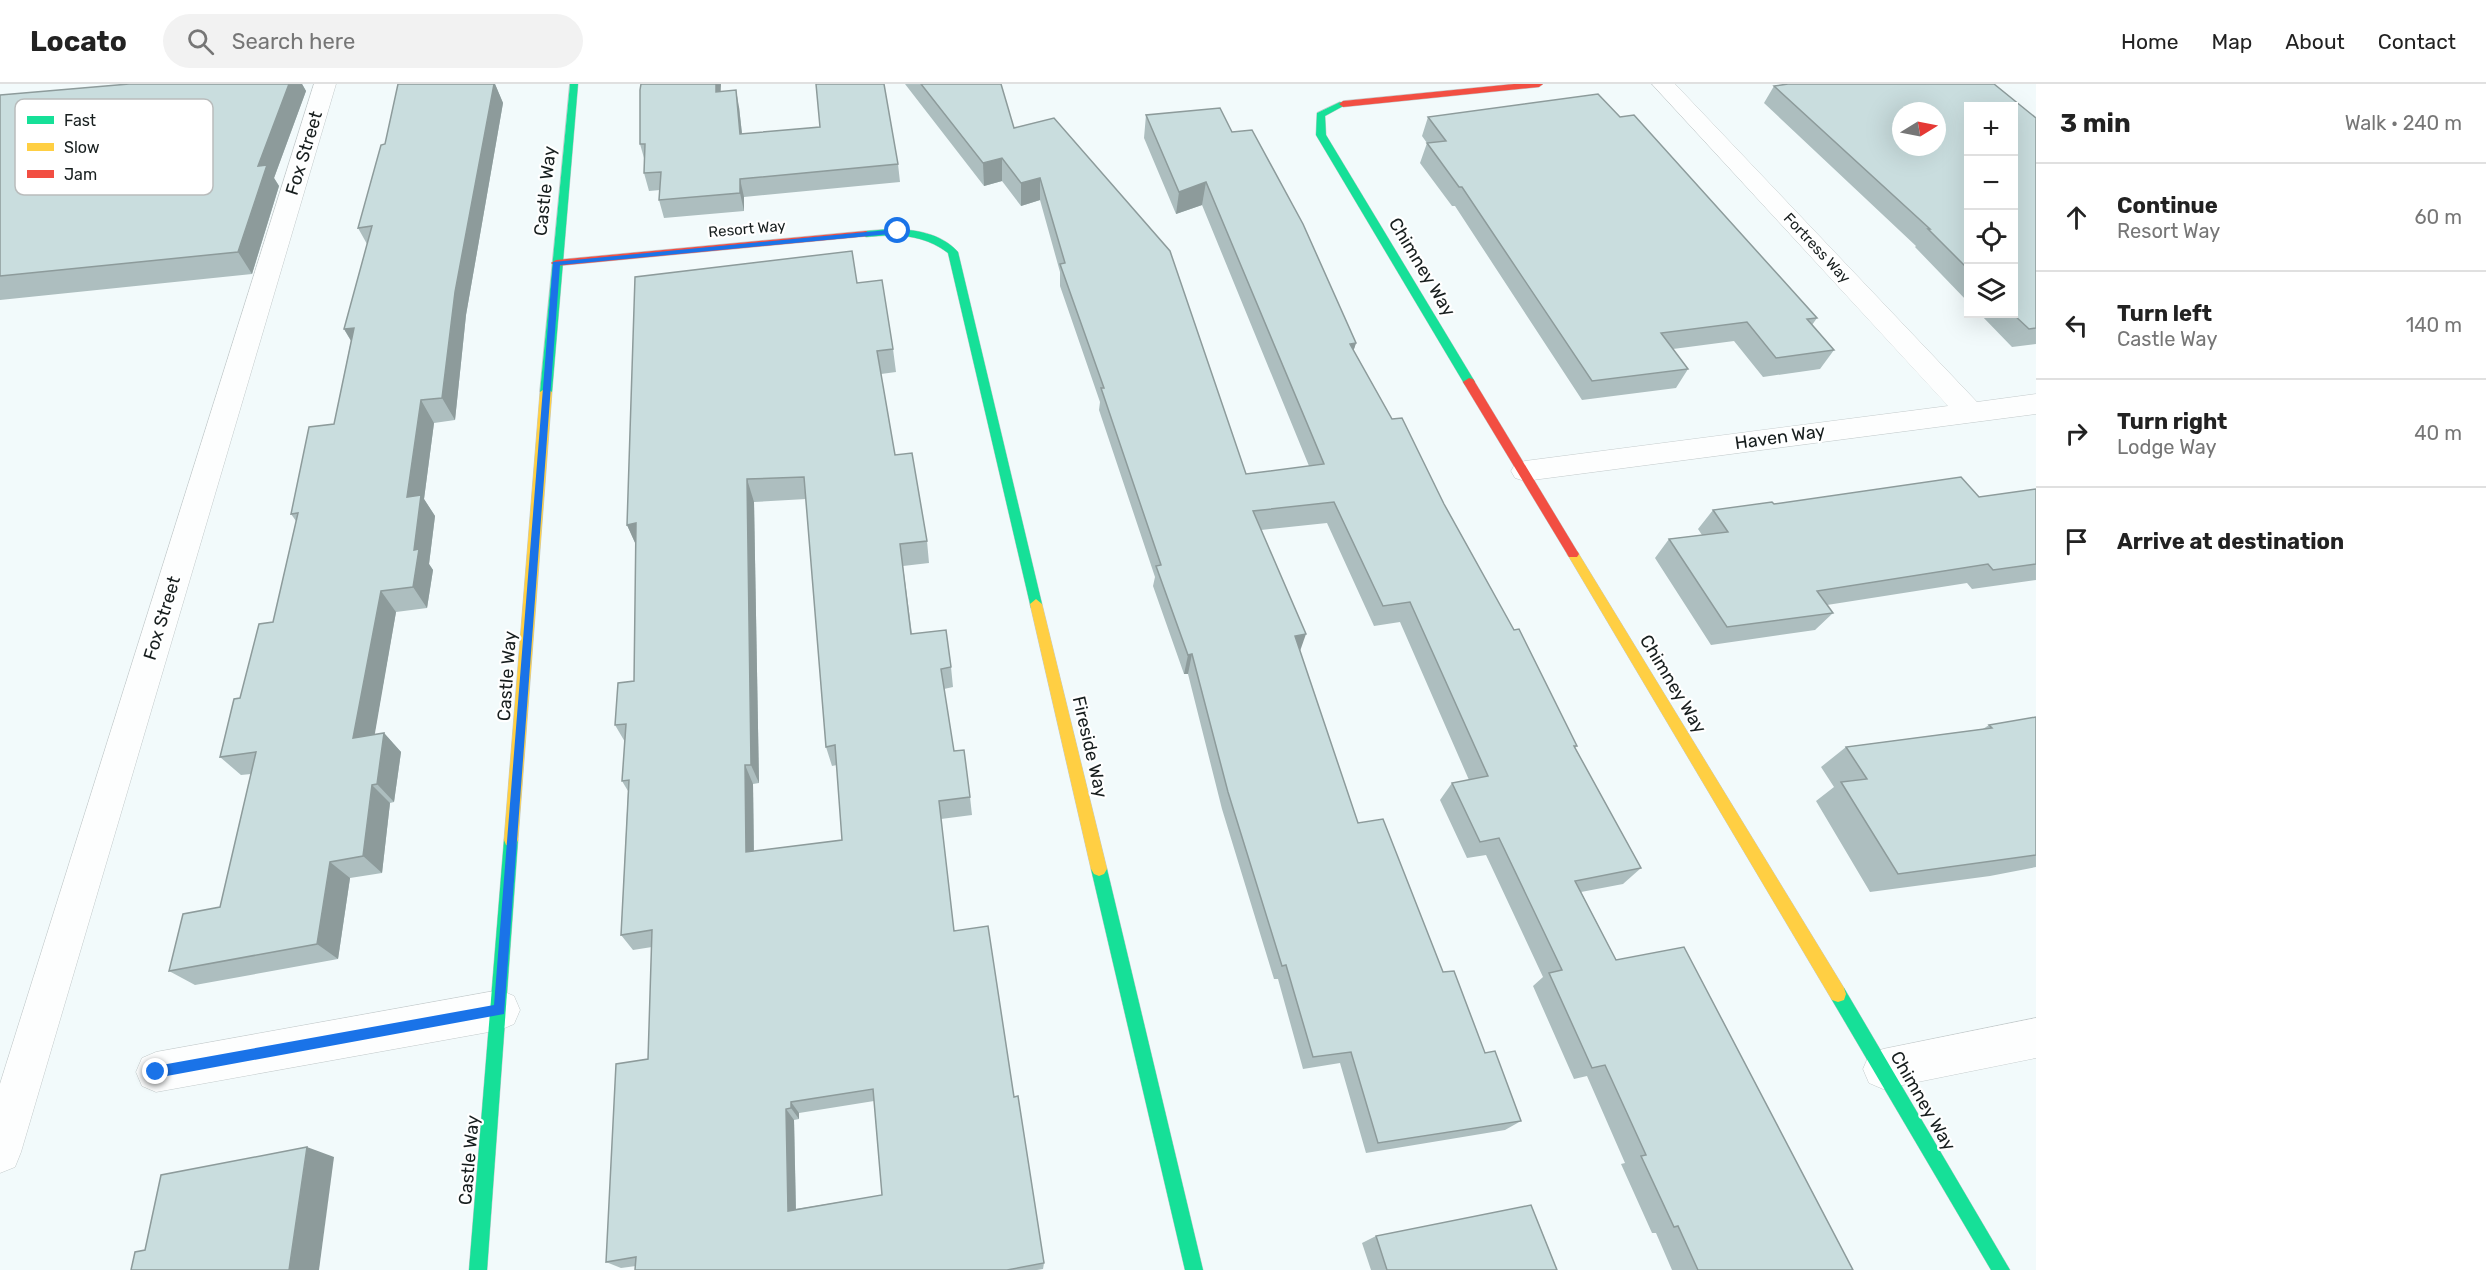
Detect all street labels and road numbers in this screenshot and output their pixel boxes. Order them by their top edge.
street label: Fox Street [281,108,327,198]
street label: Castle Way [529,145,561,237]
street label: Fortress Way [1780,209,1854,287]
street label: Chimney Way [1384,214,1460,320]
street label: Resort Way [708,217,786,241]
street label: Haven Way [1733,420,1827,454]
street label: Fox Street [139,573,185,663]
street label: Castle Way [493,630,521,722]
street label: Chimney Way [1635,631,1711,737]
street label: Fireside Way [1068,694,1112,800]
street label: Chimney Way [1886,1047,1960,1155]
street label: Castle Way [454,1114,484,1206]

